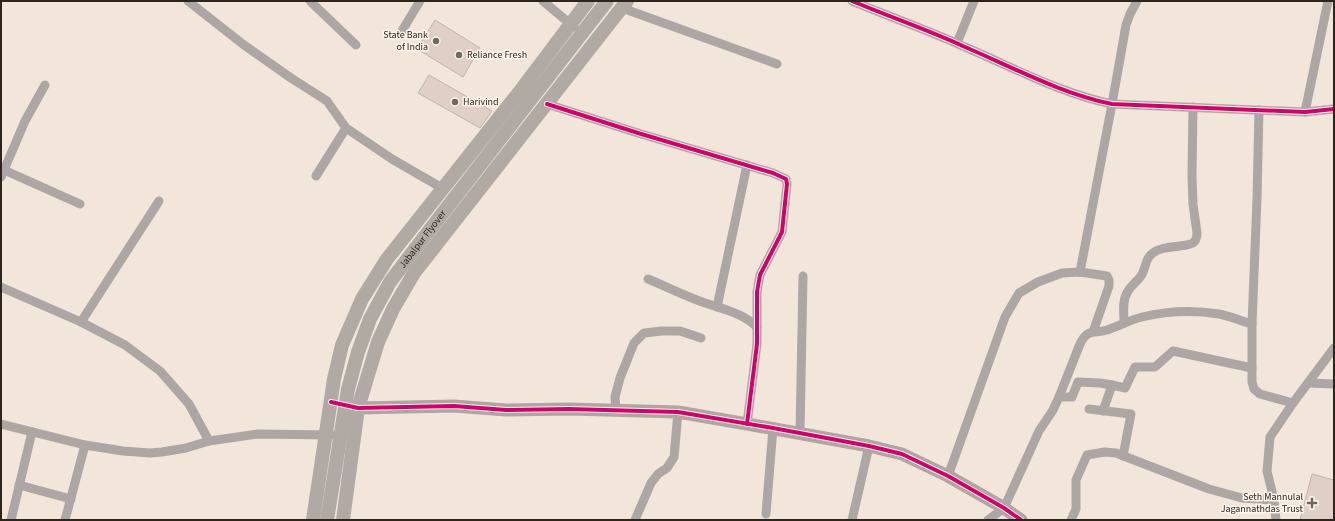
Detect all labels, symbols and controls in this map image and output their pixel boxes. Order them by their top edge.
place label: State Bank of India [383,28,428,54]
marker: State Bank of India [431,36,441,46]
place label: Reliance Fresh [467,48,527,62]
marker: Reliance Fresh [454,50,464,60]
place label: Harivind [463,95,499,109]
marker: Harivind [450,97,460,107]
street label: Jabalpur Flyover [396,207,450,271]
place label: Seth Mannulal Jagannathdas Trust [1221,490,1304,516]
marker: Seth Mannulal Jagannathdas Trust [1306,497,1318,509]

